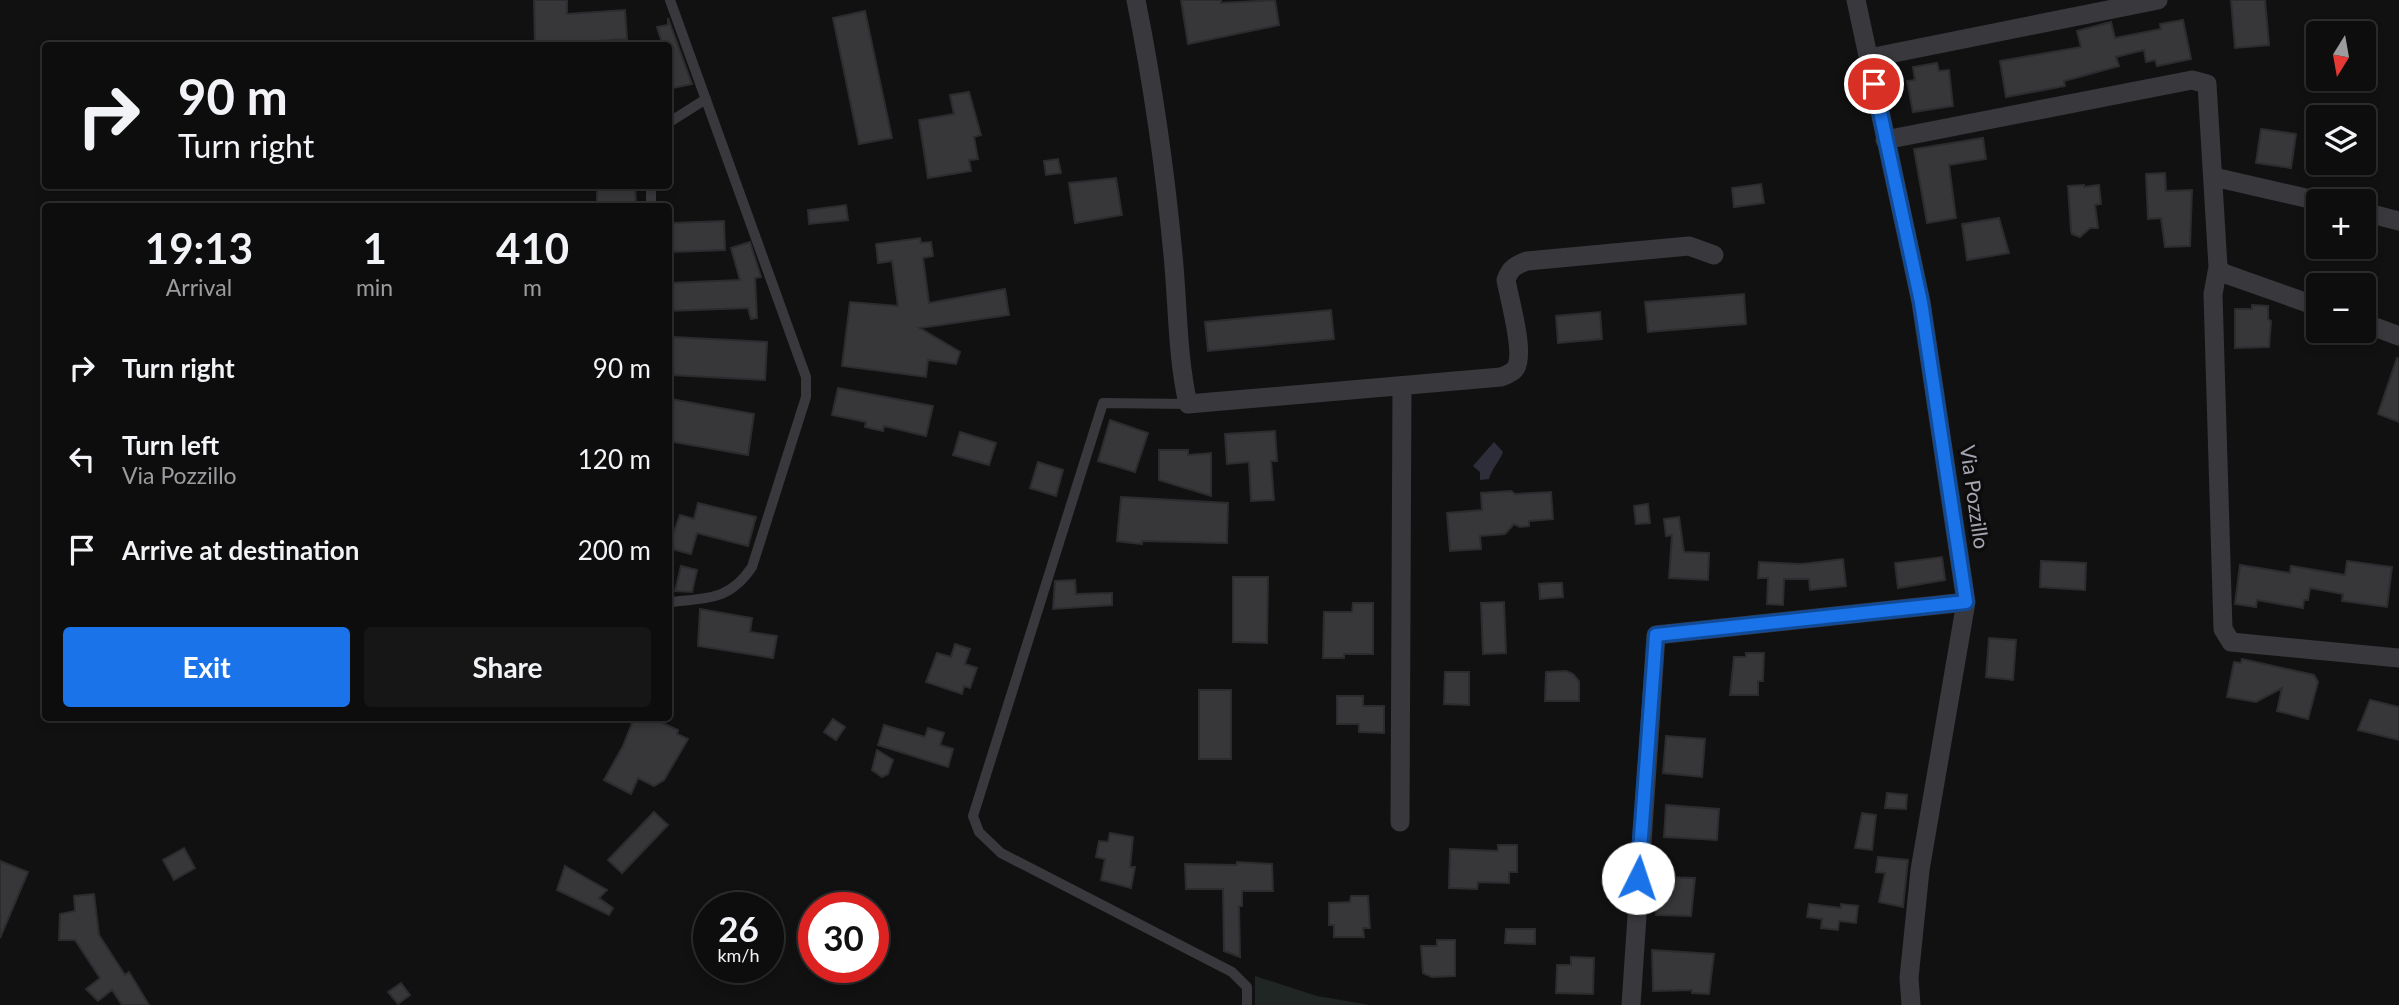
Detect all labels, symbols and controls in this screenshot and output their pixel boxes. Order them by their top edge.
north arrow [2306,21,2376,91]
map controls [2306,21,2376,343]
pin [1844,54,1904,114]
icon: arrive [1855,65,1893,103]
text: 90 m [178,67,288,125]
icon: right [63,70,154,161]
button: layers [2306,105,2376,175]
text: Turn right [178,126,314,165]
button: + [2306,189,2376,259]
text: 19:13 [145,223,253,273]
text: 1 [362,223,387,273]
text: 410 [496,223,569,273]
text: Arrival [166,273,232,301]
text: min [356,273,393,301]
text: m [523,273,542,301]
button: − [2306,273,2376,343]
icon: right [63,349,101,387]
text: Turn right [122,352,235,384]
text: 90 m [593,352,651,384]
text: Turn left [122,429,219,461]
icon: left [63,440,101,478]
text: 120 m [578,443,651,475]
street label: Via Pozzillo [1956,443,1995,550]
text: Via Pozzillo [122,461,237,489]
icon: arrive [63,531,101,569]
text: Arrive at destination [122,534,359,566]
text: 200 m [578,534,651,566]
button: Exit [63,627,350,707]
button: Share [364,627,651,707]
position arrow [1601,841,1675,915]
speed limit sign: 30 [798,892,889,983]
text: 26 [718,907,759,949]
text: km/h [717,944,760,966]

